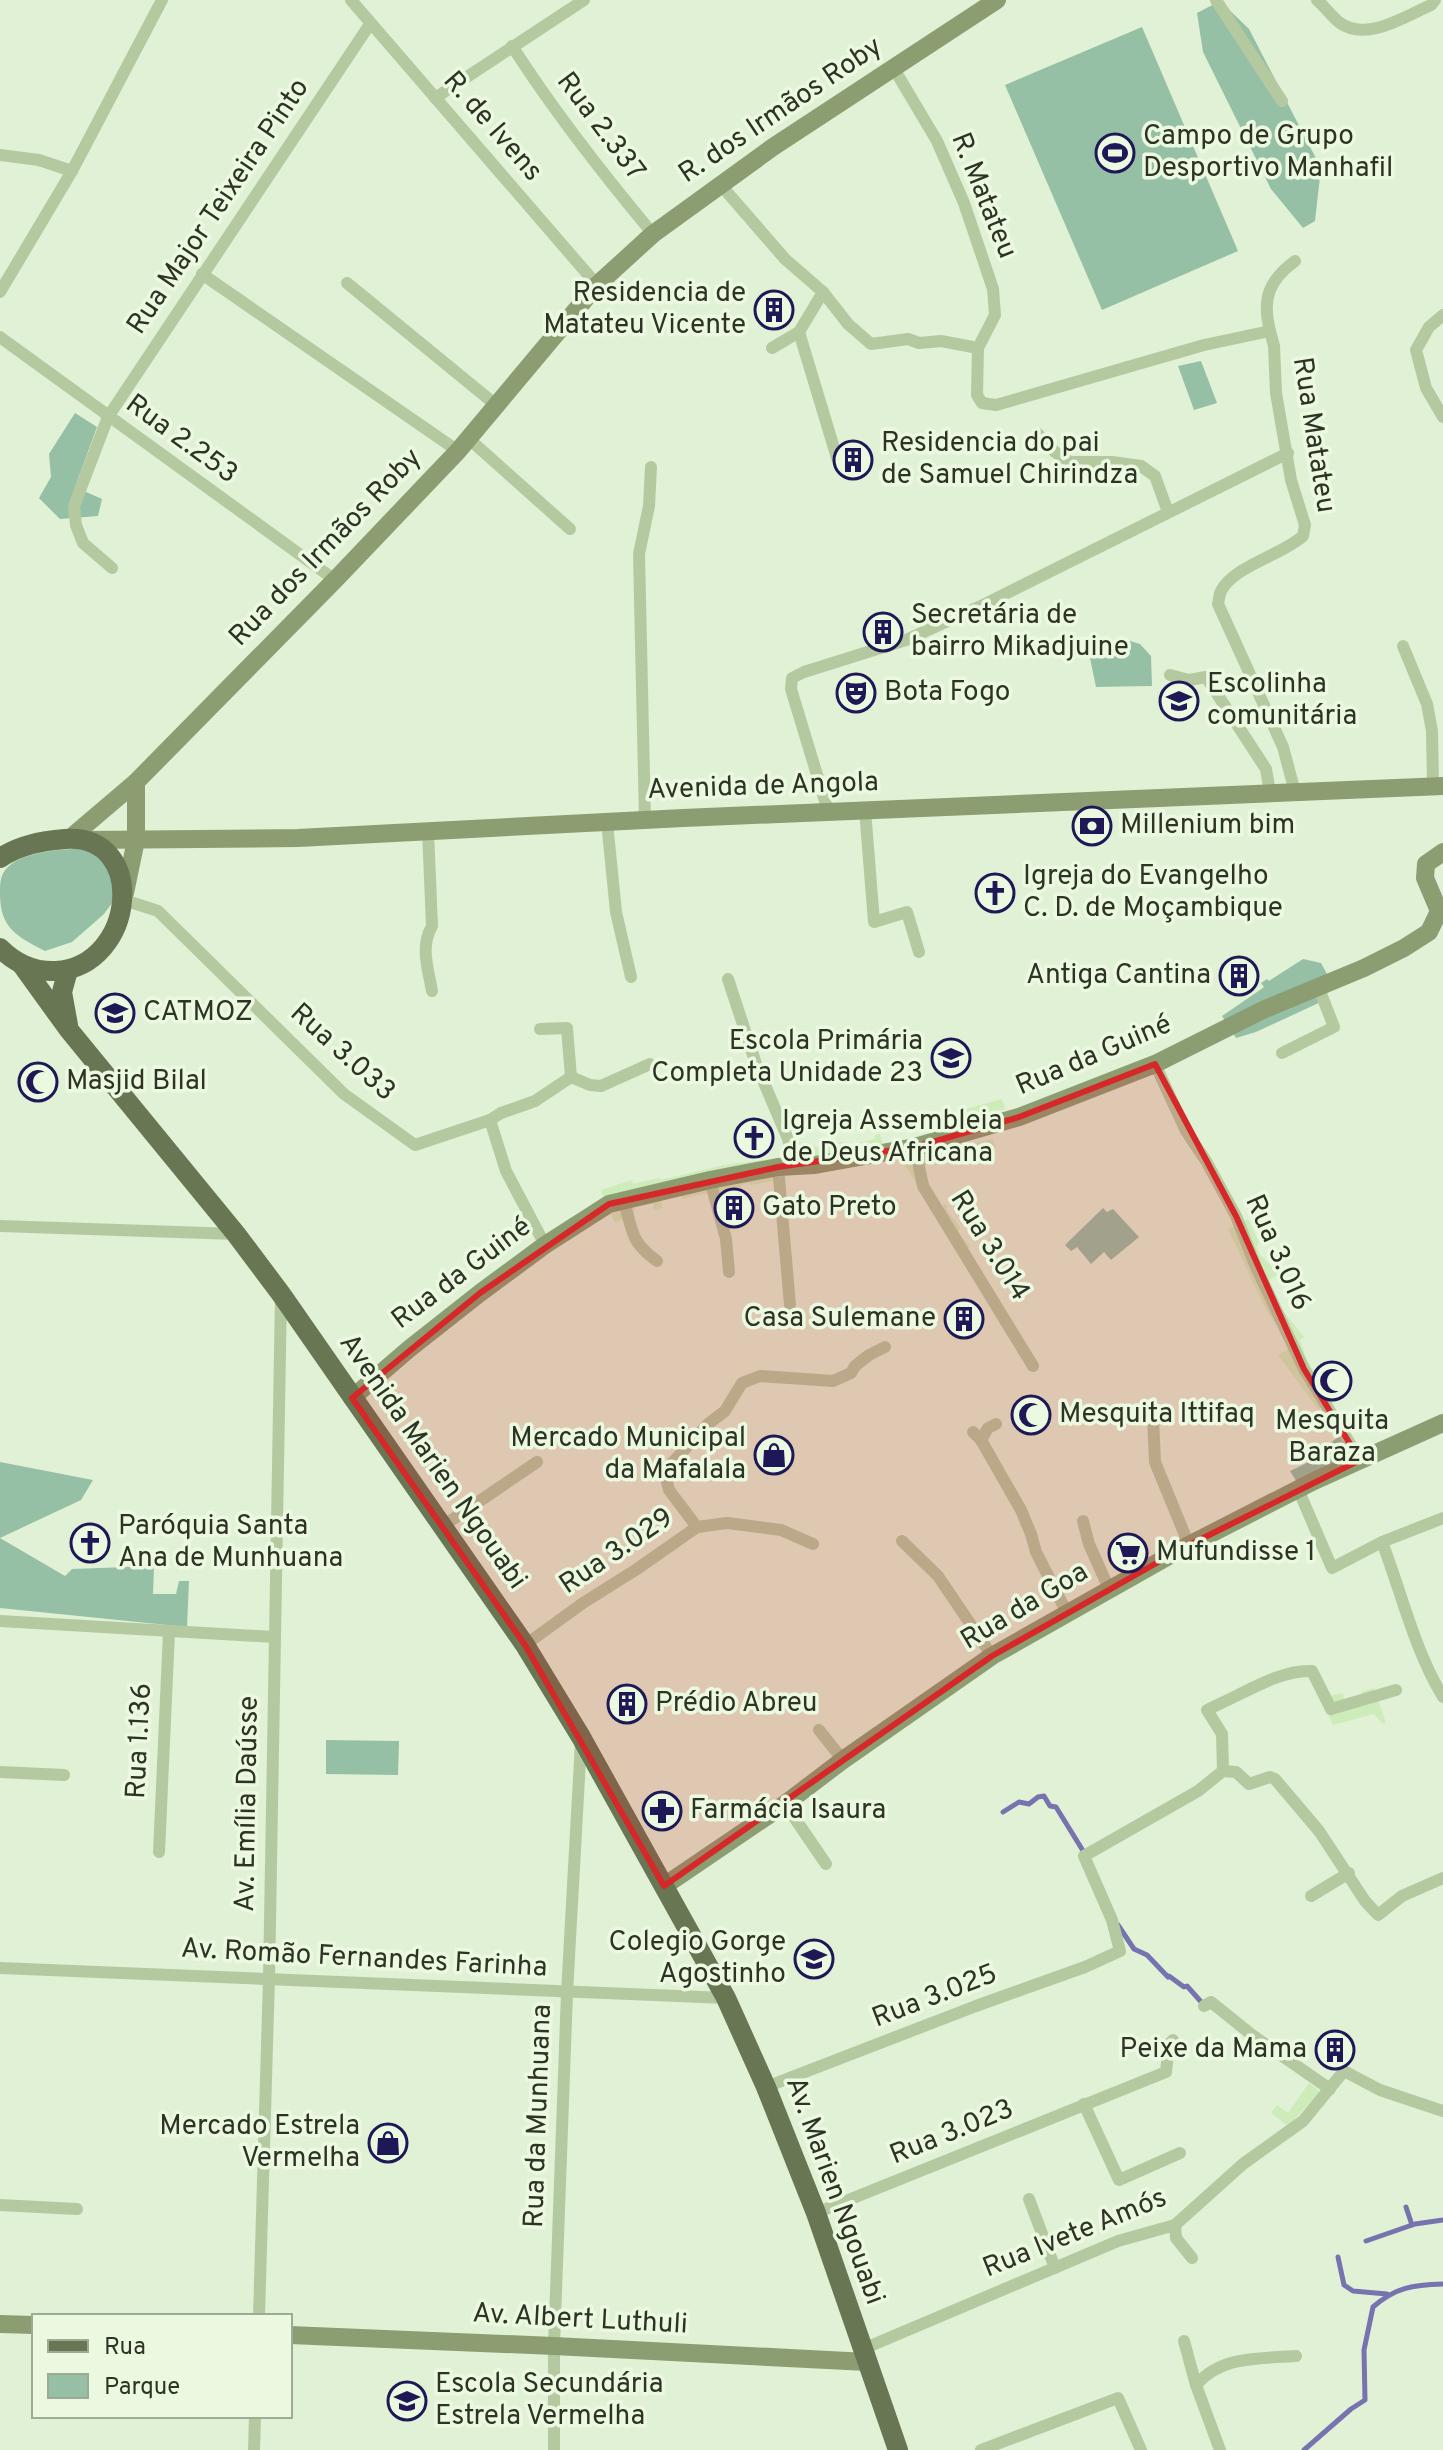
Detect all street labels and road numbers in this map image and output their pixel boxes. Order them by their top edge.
street label: R. dos Irmãos Roby [672,30,890,192]
street label: R. de Ivens [434,64,550,190]
street label: Rua 2.337 [547,65,653,189]
street label: Rua Major Teixeira Pinto [120,72,318,342]
street label: R. Matateu [941,128,1025,264]
street label: Rua Matateu [1283,355,1343,515]
street label: Rua 2.253 [118,387,244,493]
street label: Rua dos Irmãos Roby [222,441,430,655]
street label: Avenida de Angola [647,765,879,809]
street label: Rua 3.033 [282,996,402,1110]
street label: Rua da Guiné [1011,1007,1177,1105]
street label: Rua 3.014 [941,1184,1037,1308]
street label: Rua 3.016 [1235,1189,1319,1317]
street label: Rua da Guiné [385,1210,539,1338]
street label: Avenida Marien Ngouabi [330,1327,534,1597]
street label: Rua 3.029 [553,1501,681,1603]
street label: Rua da Goa [955,1555,1095,1659]
street label: Rua 1.136 [119,1682,161,1800]
street label: Av. Emília Daússe [228,1696,268,1912]
street label: Av. Romão Fernandes Farinha [180,1931,548,1987]
street label: Rua 3.025 [867,1957,1003,2037]
street label: Rua da Munhuana [517,2003,561,2229]
street label: Av. Marien Ngouabi [776,2072,892,2310]
street label: Rua 3.023 [885,2092,1019,2174]
street label: Rua Ivete Amós [978,2181,1172,2287]
street label: Av. Albert Luthuli [471,2296,689,2344]

